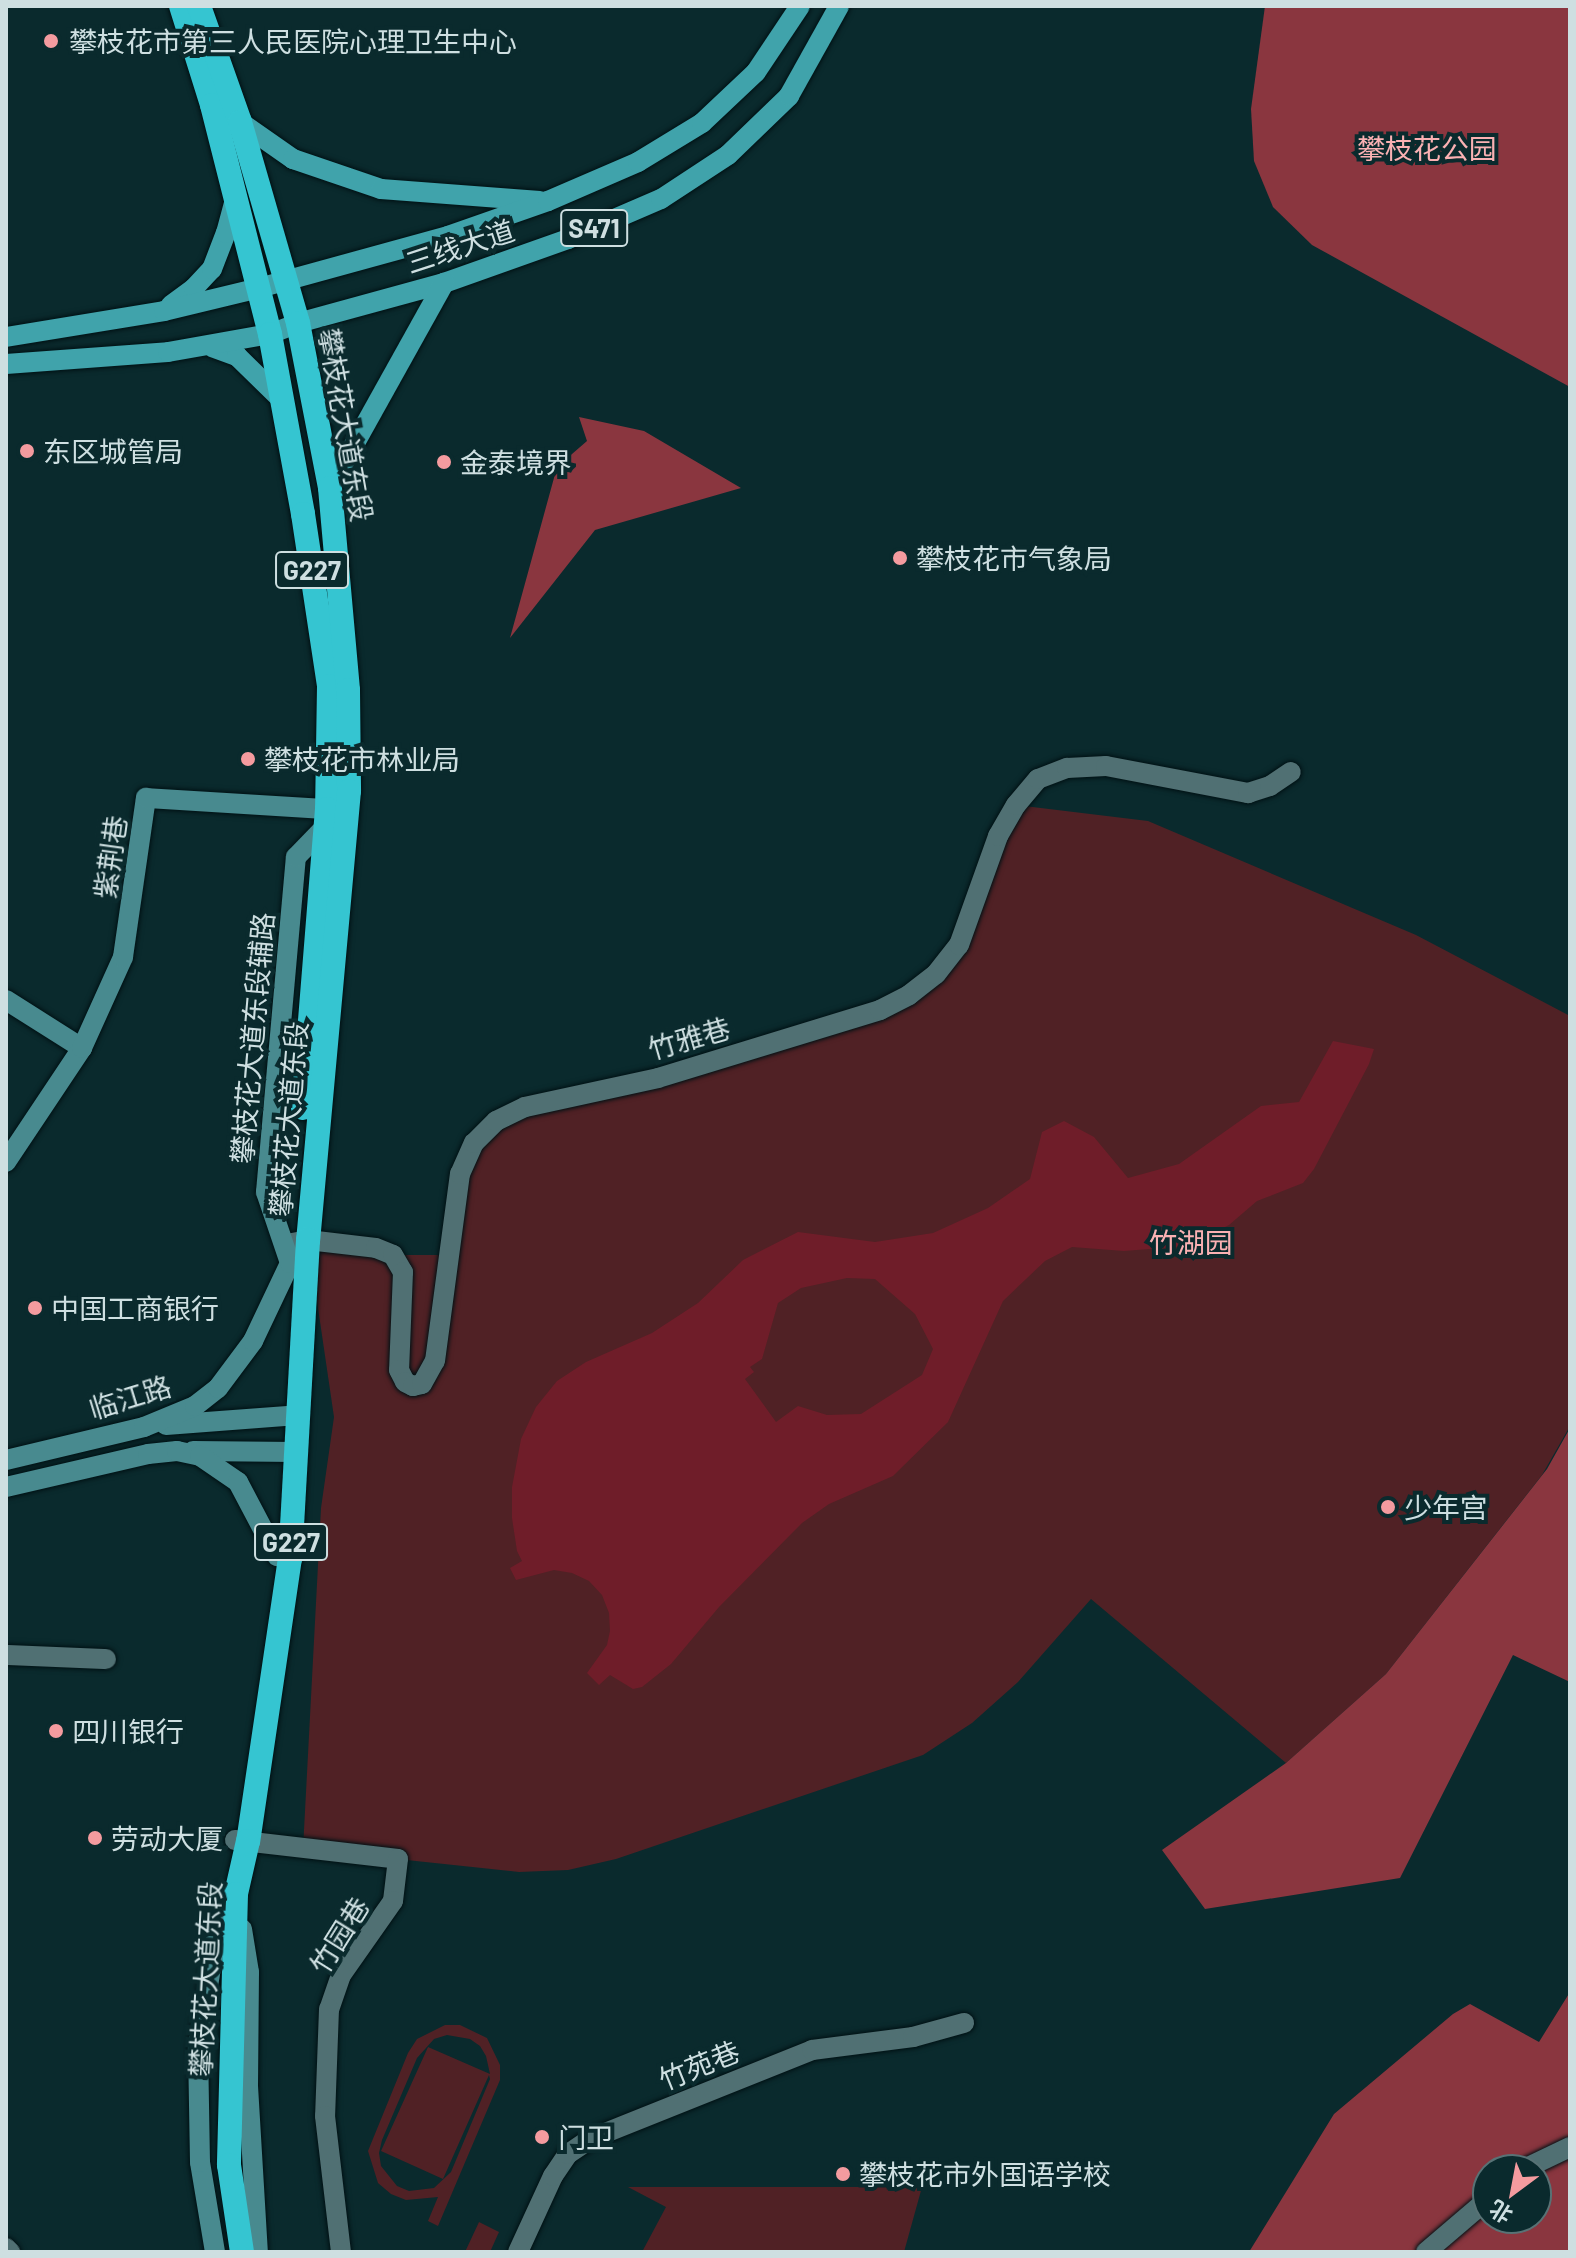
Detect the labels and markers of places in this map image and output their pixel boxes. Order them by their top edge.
place label: 攀枝花市第三人民医院心理卫生中心 [69,24,517,58]
marker: 攀枝花市第三人民医院心理卫生中心 [40,30,62,52]
place label: 东区城管局 [43,434,183,468]
marker: 东区城管局 [18,442,36,460]
place label: 金泰境界 [460,445,572,479]
marker: 金泰境界 [435,453,453,471]
place label: 攀枝花市气象局 [916,541,1112,575]
marker: 攀枝花市气象局 [891,549,909,567]
place label: 攀枝花市林业局 [264,742,460,776]
marker: 攀枝花市林业局 [239,750,257,768]
place label: 中国工商银行 [51,1291,219,1325]
marker: 中国工商银行 [26,1299,44,1317]
place label: 少年宫 [1404,1490,1488,1524]
marker: 少年宫 [1379,1498,1397,1516]
place label: 四川银行 [72,1714,184,1748]
marker: 四川银行 [47,1722,65,1740]
place label: 劳动大厦 [111,1821,223,1855]
marker: 劳动大厦 [86,1829,104,1847]
place label: 门卫 [558,2120,614,2154]
marker: 门卫 [533,2128,551,2146]
place label: 攀枝花市外国语学校 [859,2157,1111,2191]
marker: 攀枝花市外国语学校 [834,2165,852,2183]

